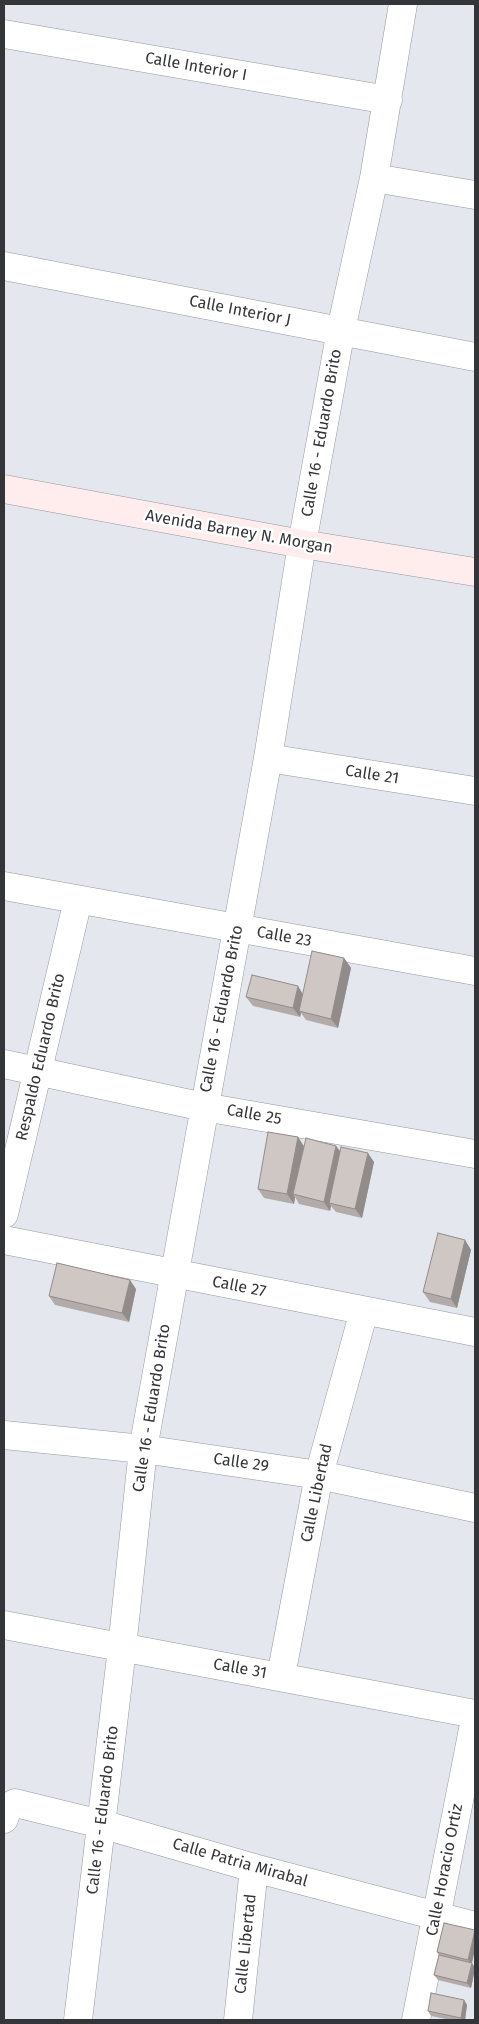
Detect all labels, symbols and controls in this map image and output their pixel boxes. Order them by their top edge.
street label: Calle Interior I [144,49,248,85]
street label: Calle Interior J [187,292,293,330]
street label: Calle 16 - Eduardo Brito [298,348,346,518]
street label: Avenida Barney N. Morgan [144,506,334,558]
street label: Calle 21 [344,761,400,789]
street label: Calle 23 [255,923,313,951]
street label: Calle 16 - Eduardo Brito [196,924,248,1094]
street label: Respaldo Eduardo Brito [12,971,70,1143]
street label: Calle 25 [225,1101,283,1129]
street label: Calle 27 [210,1272,268,1302]
street label: Calle 16 - Eduardo Brito [129,1323,175,1493]
street label: Calle Libertad [297,1442,337,1544]
street label: Calle 29 [212,1450,270,1476]
street label: Calle 31 [212,1655,268,1683]
street label: Calle 16 - Eduardo Brito [83,1724,123,1896]
street label: Calle Horacio Ortiz [423,1802,467,1938]
street label: Calle Patria Mirabal [170,1834,310,1892]
street label: Calle Libertad [231,1893,261,1995]

